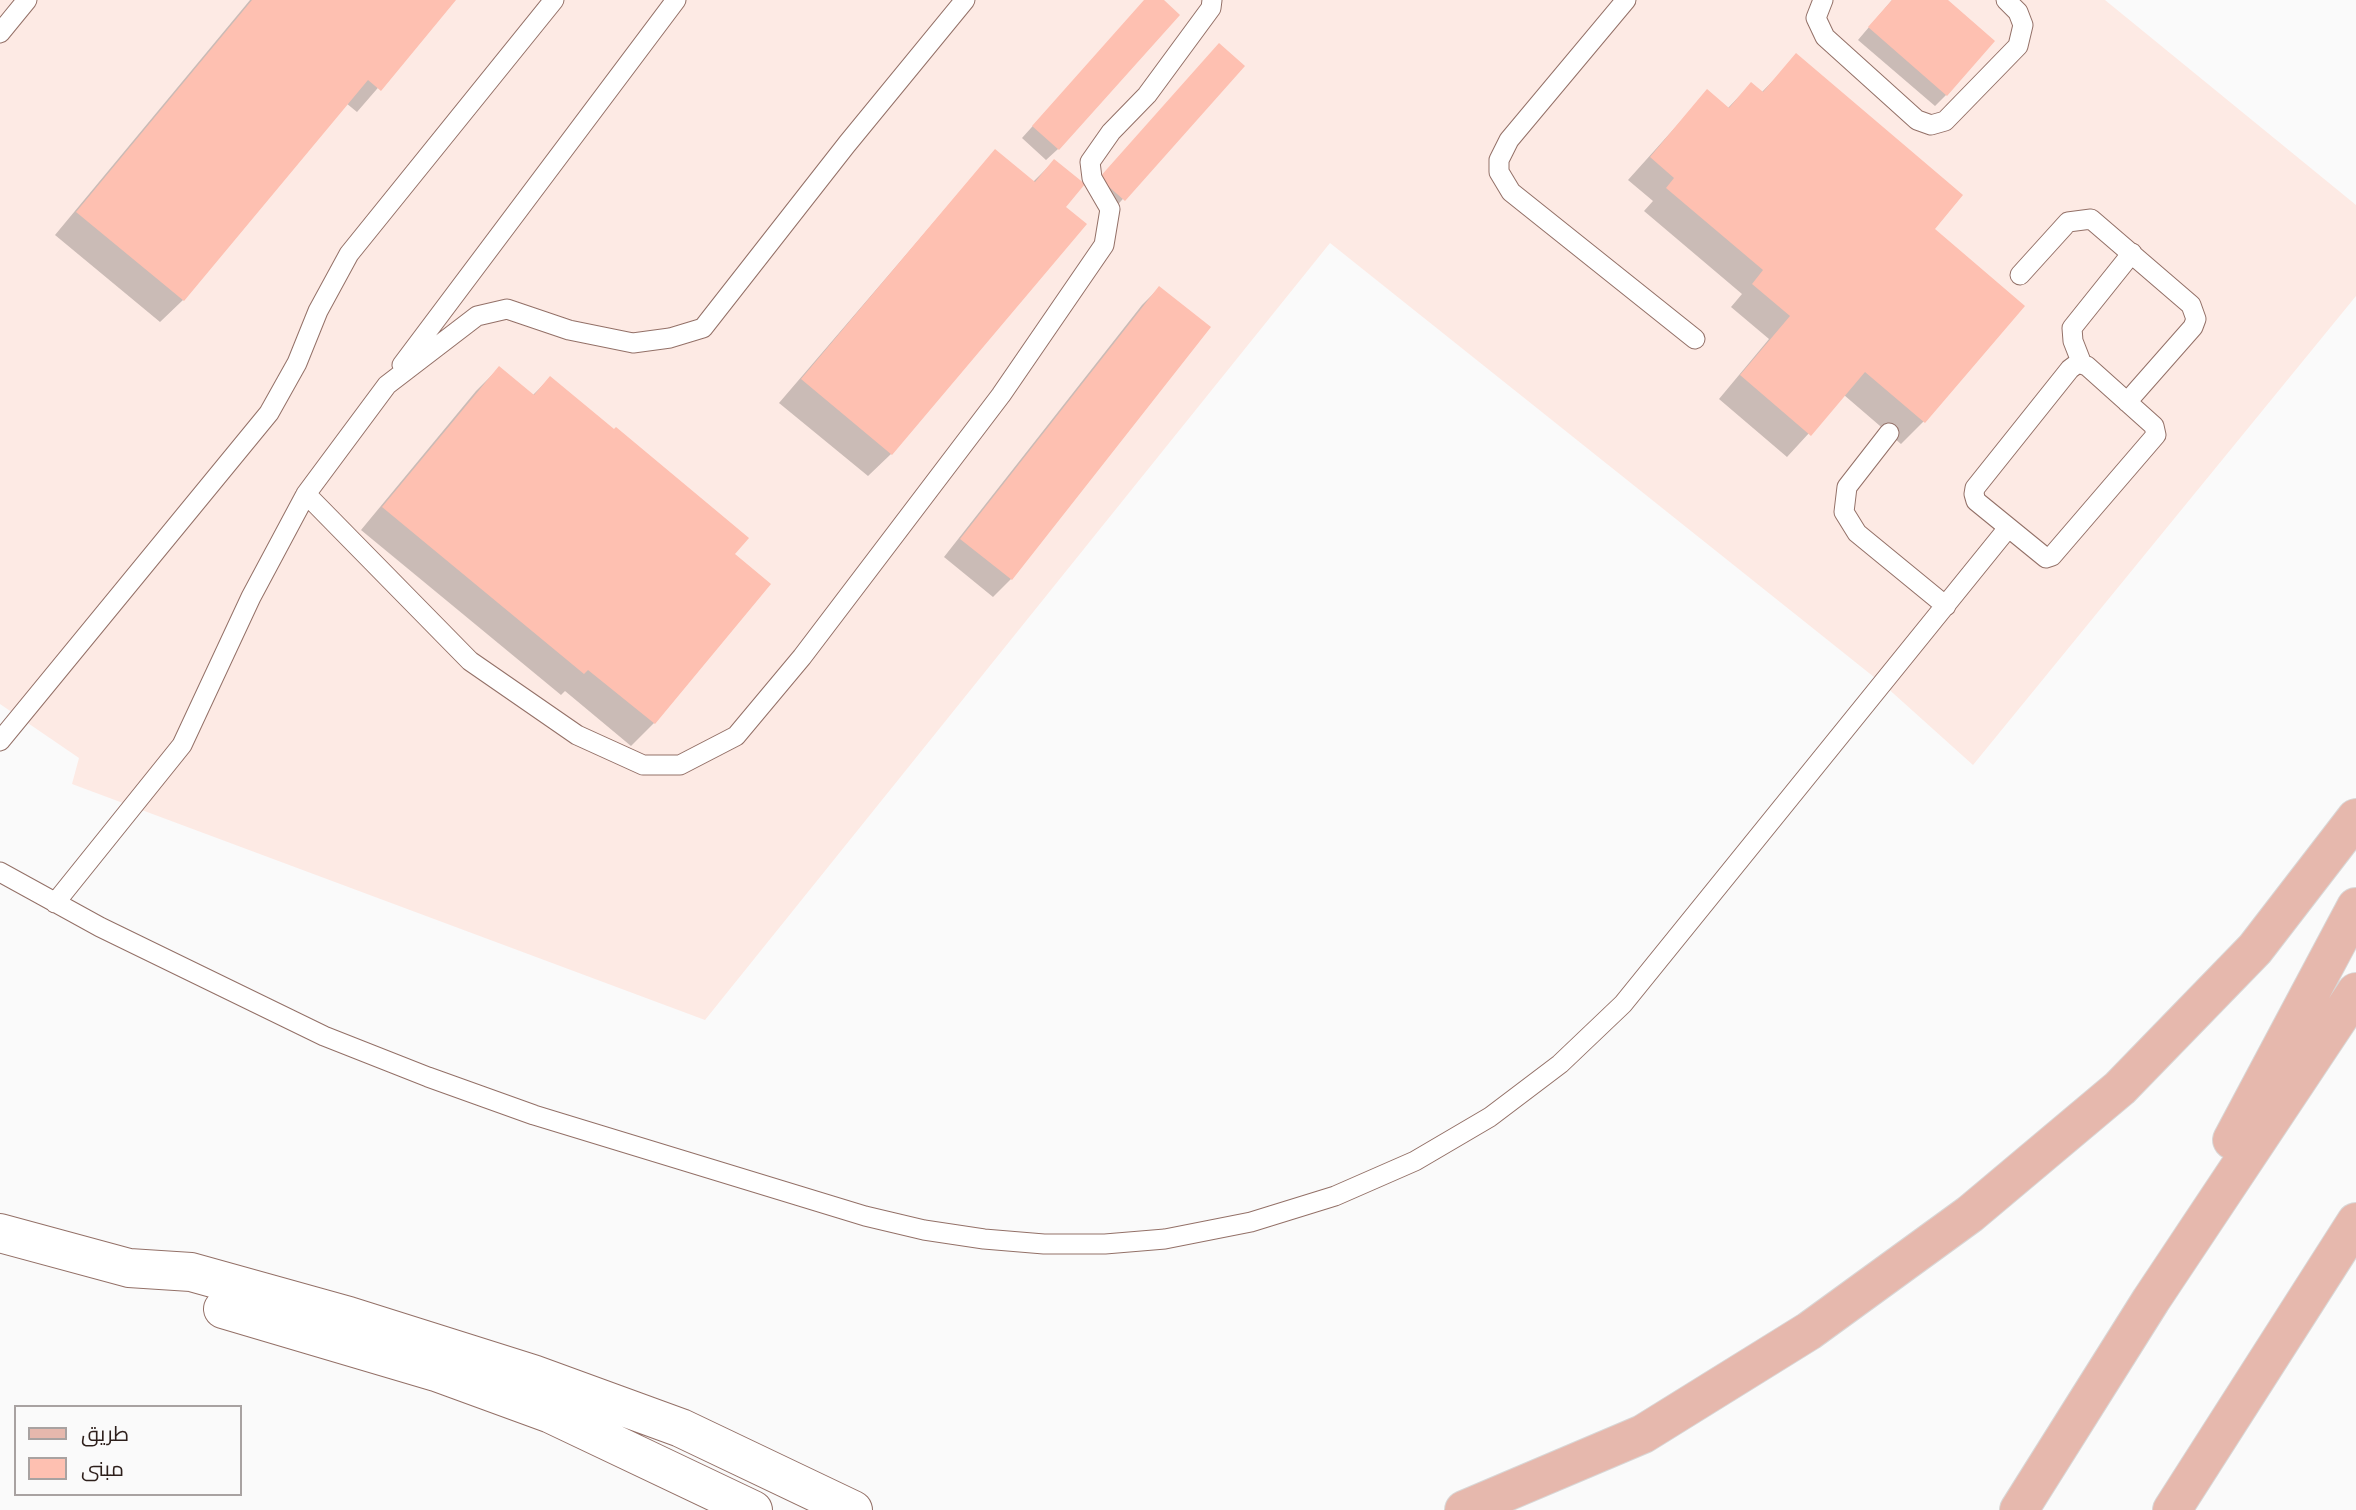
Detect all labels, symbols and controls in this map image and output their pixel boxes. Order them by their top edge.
legend [14,1405,242,1496]
text: طريق [81,1421,129,1446]
text: مبنى [81,1456,124,1481]

